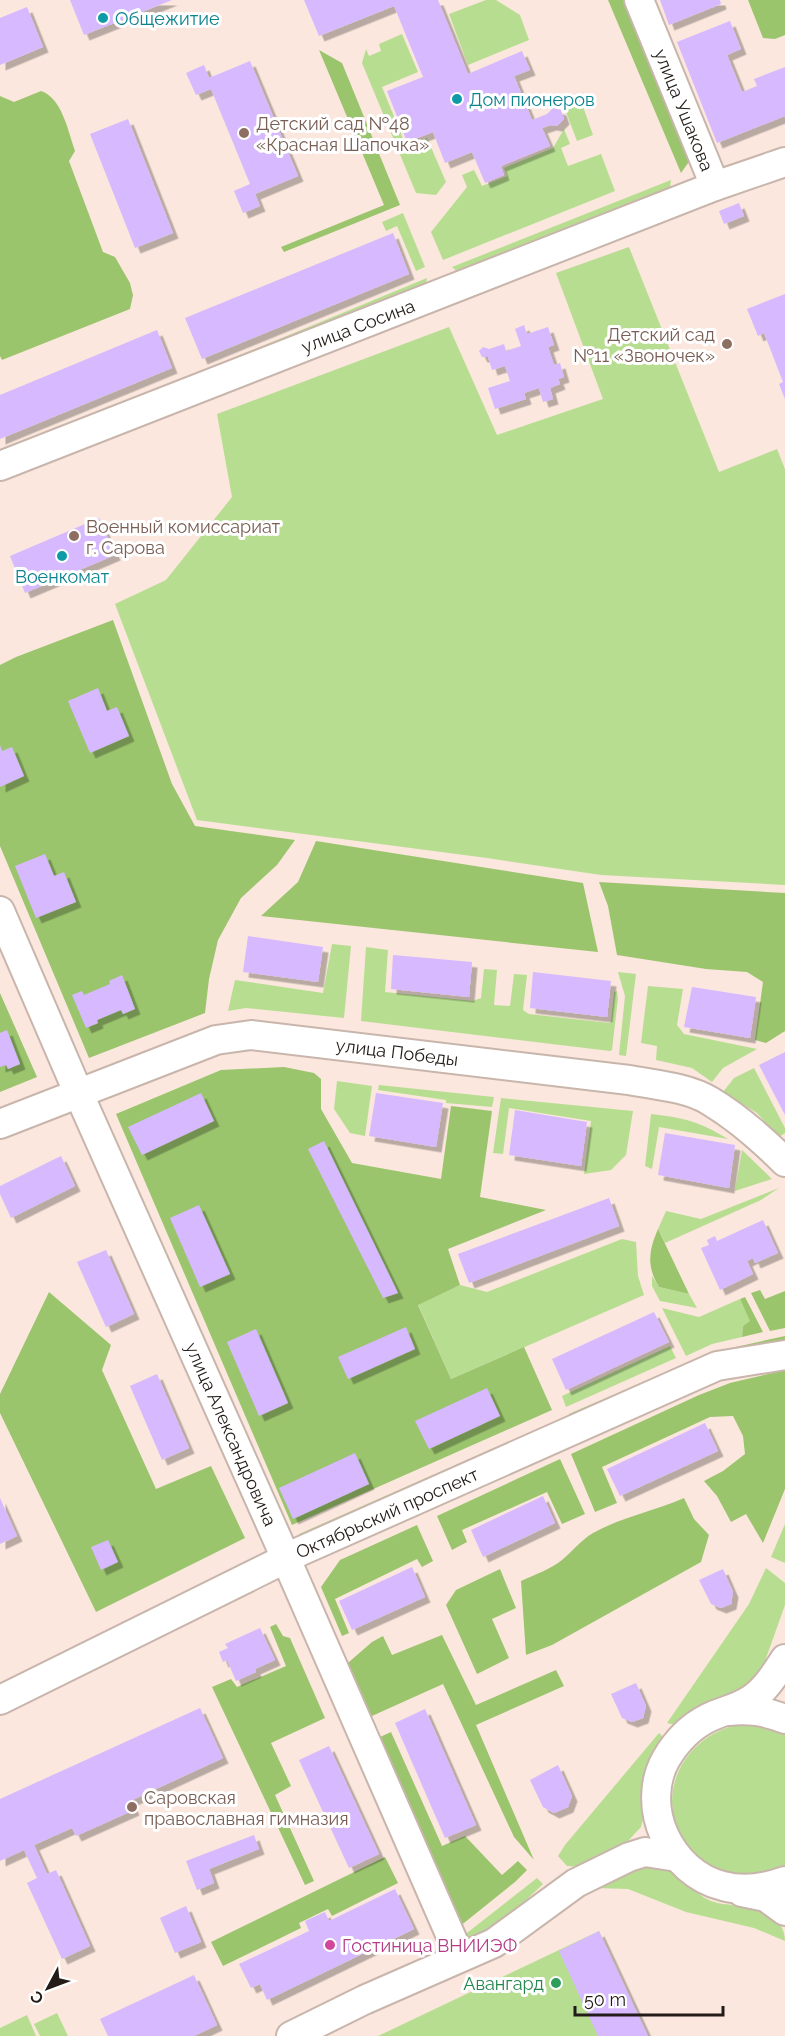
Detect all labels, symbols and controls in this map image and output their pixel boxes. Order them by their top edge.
place label: Общежитие [115,8,220,29]
marker: Общежитие [96,11,110,25]
street label: улица Ушакова [650,46,718,174]
place label: Дом пионеров [469,89,595,110]
marker: Дом пионеров [450,92,464,106]
place label: Детский сад №48 «Красная Шапочка» [256,113,429,155]
marker: Детский сад №48 «Красная Шапочка» [237,126,251,140]
street label: улица Сосина [298,295,418,357]
place label: Детский сад №11 «Звоночек» [573,324,715,366]
marker: Детский сад №11 «Звоночек» [720,337,734,351]
place label: Военный комиссариат г. Сарова [86,516,281,558]
marker: Военный комиссариат г. Сарова [67,529,81,543]
marker: Военкомат [55,549,69,563]
place label: Военкомат [15,566,110,587]
street label: улица Победы [335,1034,459,1070]
street label: улица Александровича [181,1339,281,1529]
street label: Октябрьский проспект [293,1463,482,1563]
place label: Саровская православная гимназия [144,1787,348,1829]
marker: Саровская православная гимназия [125,1800,139,1814]
place label: Гостиница ВНИИЭФ [342,1935,517,1956]
marker: Гостиница ВНИИЭФ [323,1938,337,1952]
north arrow [18,1958,78,2018]
place label: Авангард [463,1973,544,1994]
marker: Авангард [549,1976,563,1990]
scale bar [575,1979,724,2017]
text: С [26,1987,48,2008]
text: 50 m [584,1989,626,2010]

